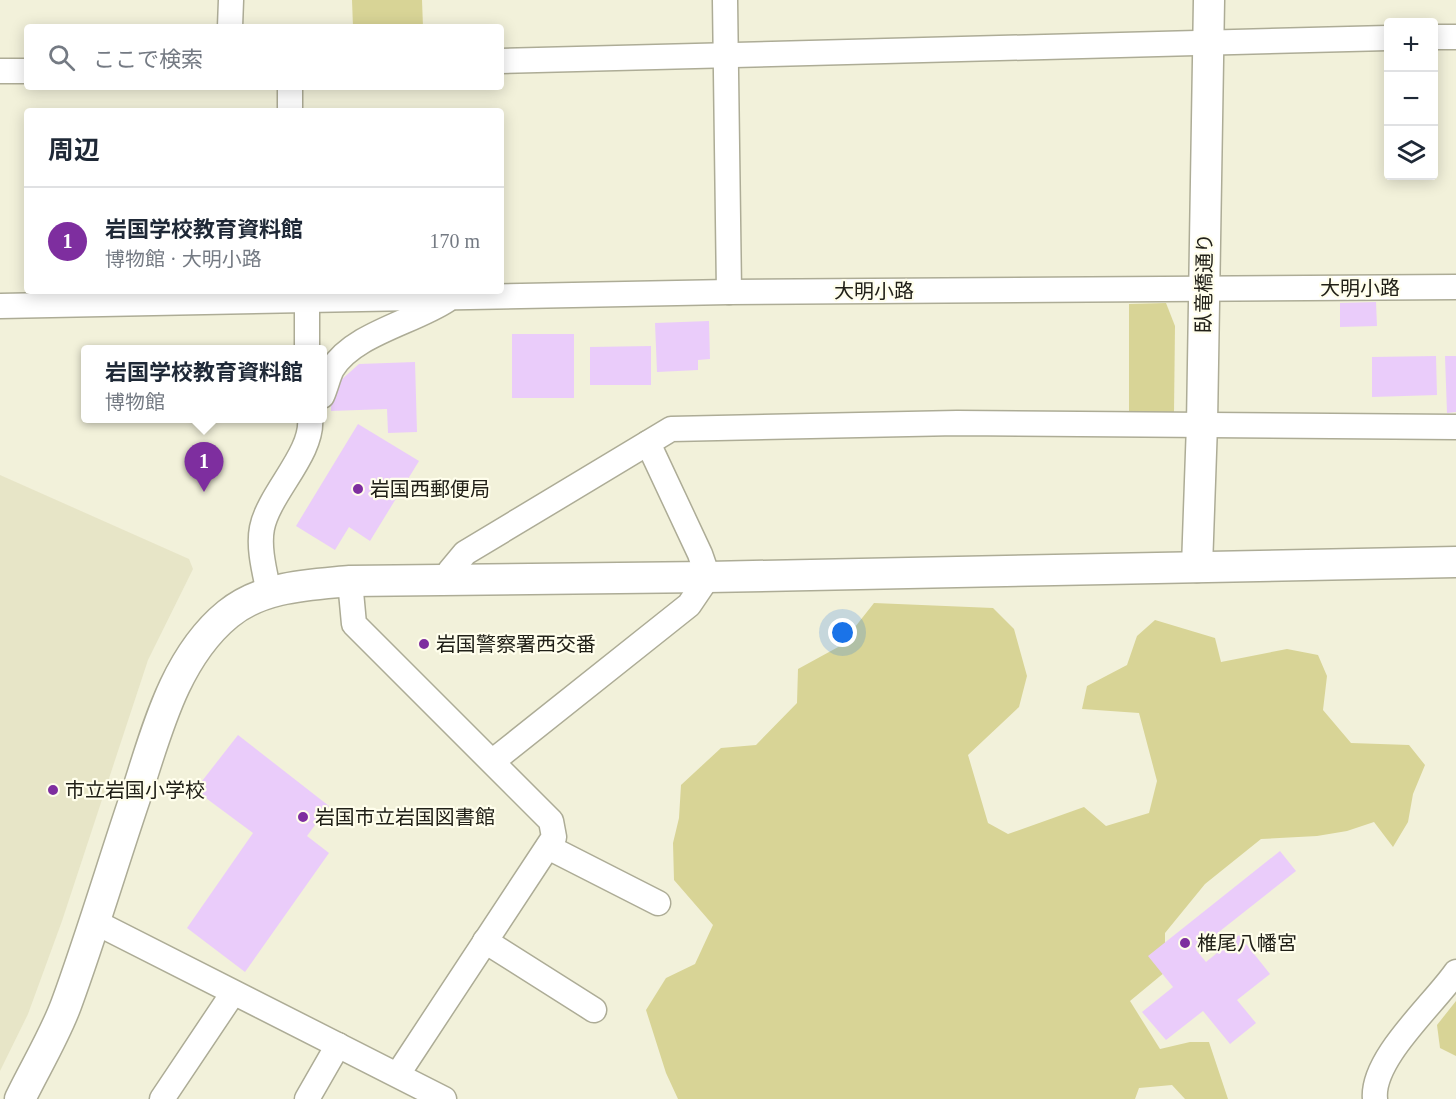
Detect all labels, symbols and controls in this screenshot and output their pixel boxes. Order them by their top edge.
map controls [1384,18,1438,180]
button: + [1384,18,1438,72]
search box [24,24,504,90]
icon: search [45,41,78,74]
text: ここで検索 [93,47,203,72]
button: − [1384,72,1438,126]
button: layers [1384,126,1438,180]
text: 周辺 [48,136,100,165]
text: 岩国学校教育資料館 [105,217,303,242]
text: 1 [63,230,73,252]
text: 170 m [429,230,480,252]
street label: 臥竜橋通り [1192,233,1216,333]
text: 博物館 · 大明小路 [105,248,262,270]
street label: 大明小路 [1320,277,1400,299]
street label: 大明小路 [834,280,914,302]
popup [81,345,327,423]
text: 岩国学校教育資料館 [105,360,303,385]
text: 博物館 [105,391,165,413]
pin: 1 [184,442,224,492]
place label: 岩国西郵便局 [370,478,490,500]
marker: 岩国西郵便局 [351,482,365,496]
your location [828,618,857,647]
place label: 岩国警察署西交番 [436,633,596,655]
marker: 岩国警察署西交番 [417,637,431,651]
place label: 市立岩国小学校 [65,779,205,801]
marker: 市立岩国小学校 [46,783,60,797]
place label: 岩国市立岩国図書館 [315,806,495,828]
marker: 岩国市立岩国図書館 [296,810,310,824]
place label: 椎尾八幡宮 [1197,932,1297,954]
marker: 椎尾八幡宮 [1178,936,1192,950]

